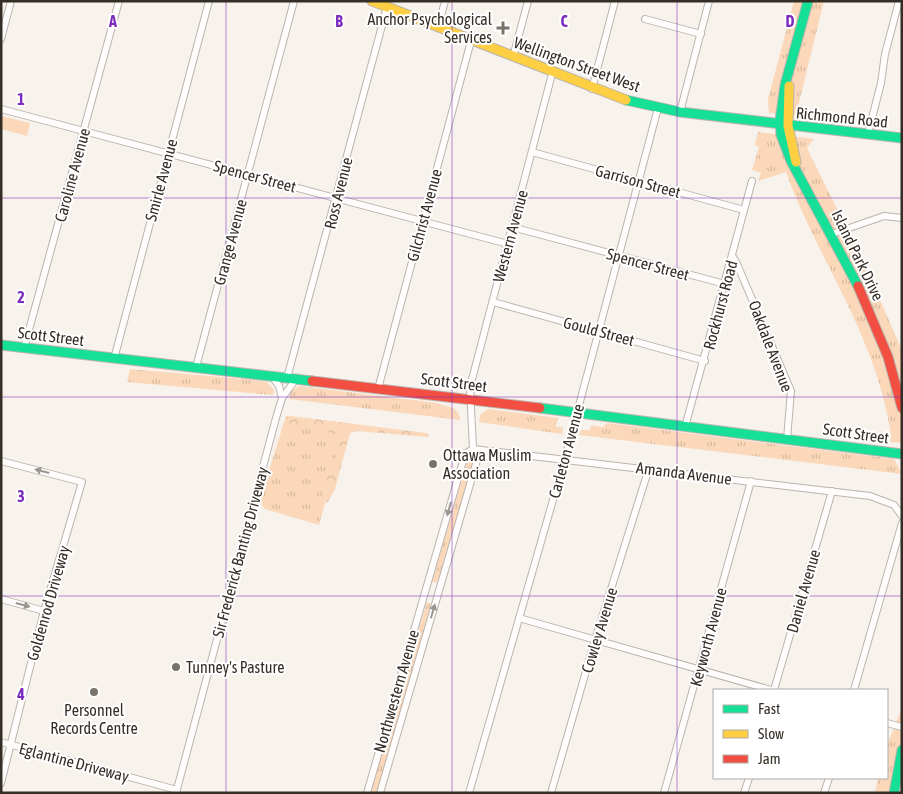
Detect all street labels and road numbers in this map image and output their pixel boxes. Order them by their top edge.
street label: Wellington Street West [511,33,643,96]
street label: Richmond Road [795,103,889,131]
street label: Caroline Avenue [51,126,93,224]
street label: Smirle Avenue [141,137,181,223]
street label: Ross Avenue [320,155,356,231]
street label: Spencer Street [212,156,299,197]
street label: Garrison Street [594,161,683,201]
street label: Gilchrist Avenue [403,167,445,263]
street label: Western Avenue [489,188,531,284]
street label: Grange Avenue [210,197,251,287]
street label: Island Park Drive [828,207,888,303]
street label: Spencer Street [605,244,692,285]
street label: Rockhurst Road [699,258,741,352]
street label: Oakdale Avenue [745,298,797,394]
street label: Gould Street [562,313,637,349]
street label: Scott Street [17,323,86,349]
street label: Scott Street [420,369,489,395]
street label: Carleton Avenue [545,402,587,500]
street label: Scott Street [822,419,891,447]
street label: Amanda Avenue [635,458,733,488]
street label: Sir Frederick Banting Driveway [209,464,273,640]
street label: Goldenrod Driveway [23,543,74,663]
street label: Daniel Avenue [783,547,823,635]
street label: Cowley Avenue [577,585,621,675]
street label: Keyworth Avenue [686,586,731,689]
street label: Northwestern Avenue [370,628,422,754]
street label: Eglantine Driveway [17,739,131,786]

